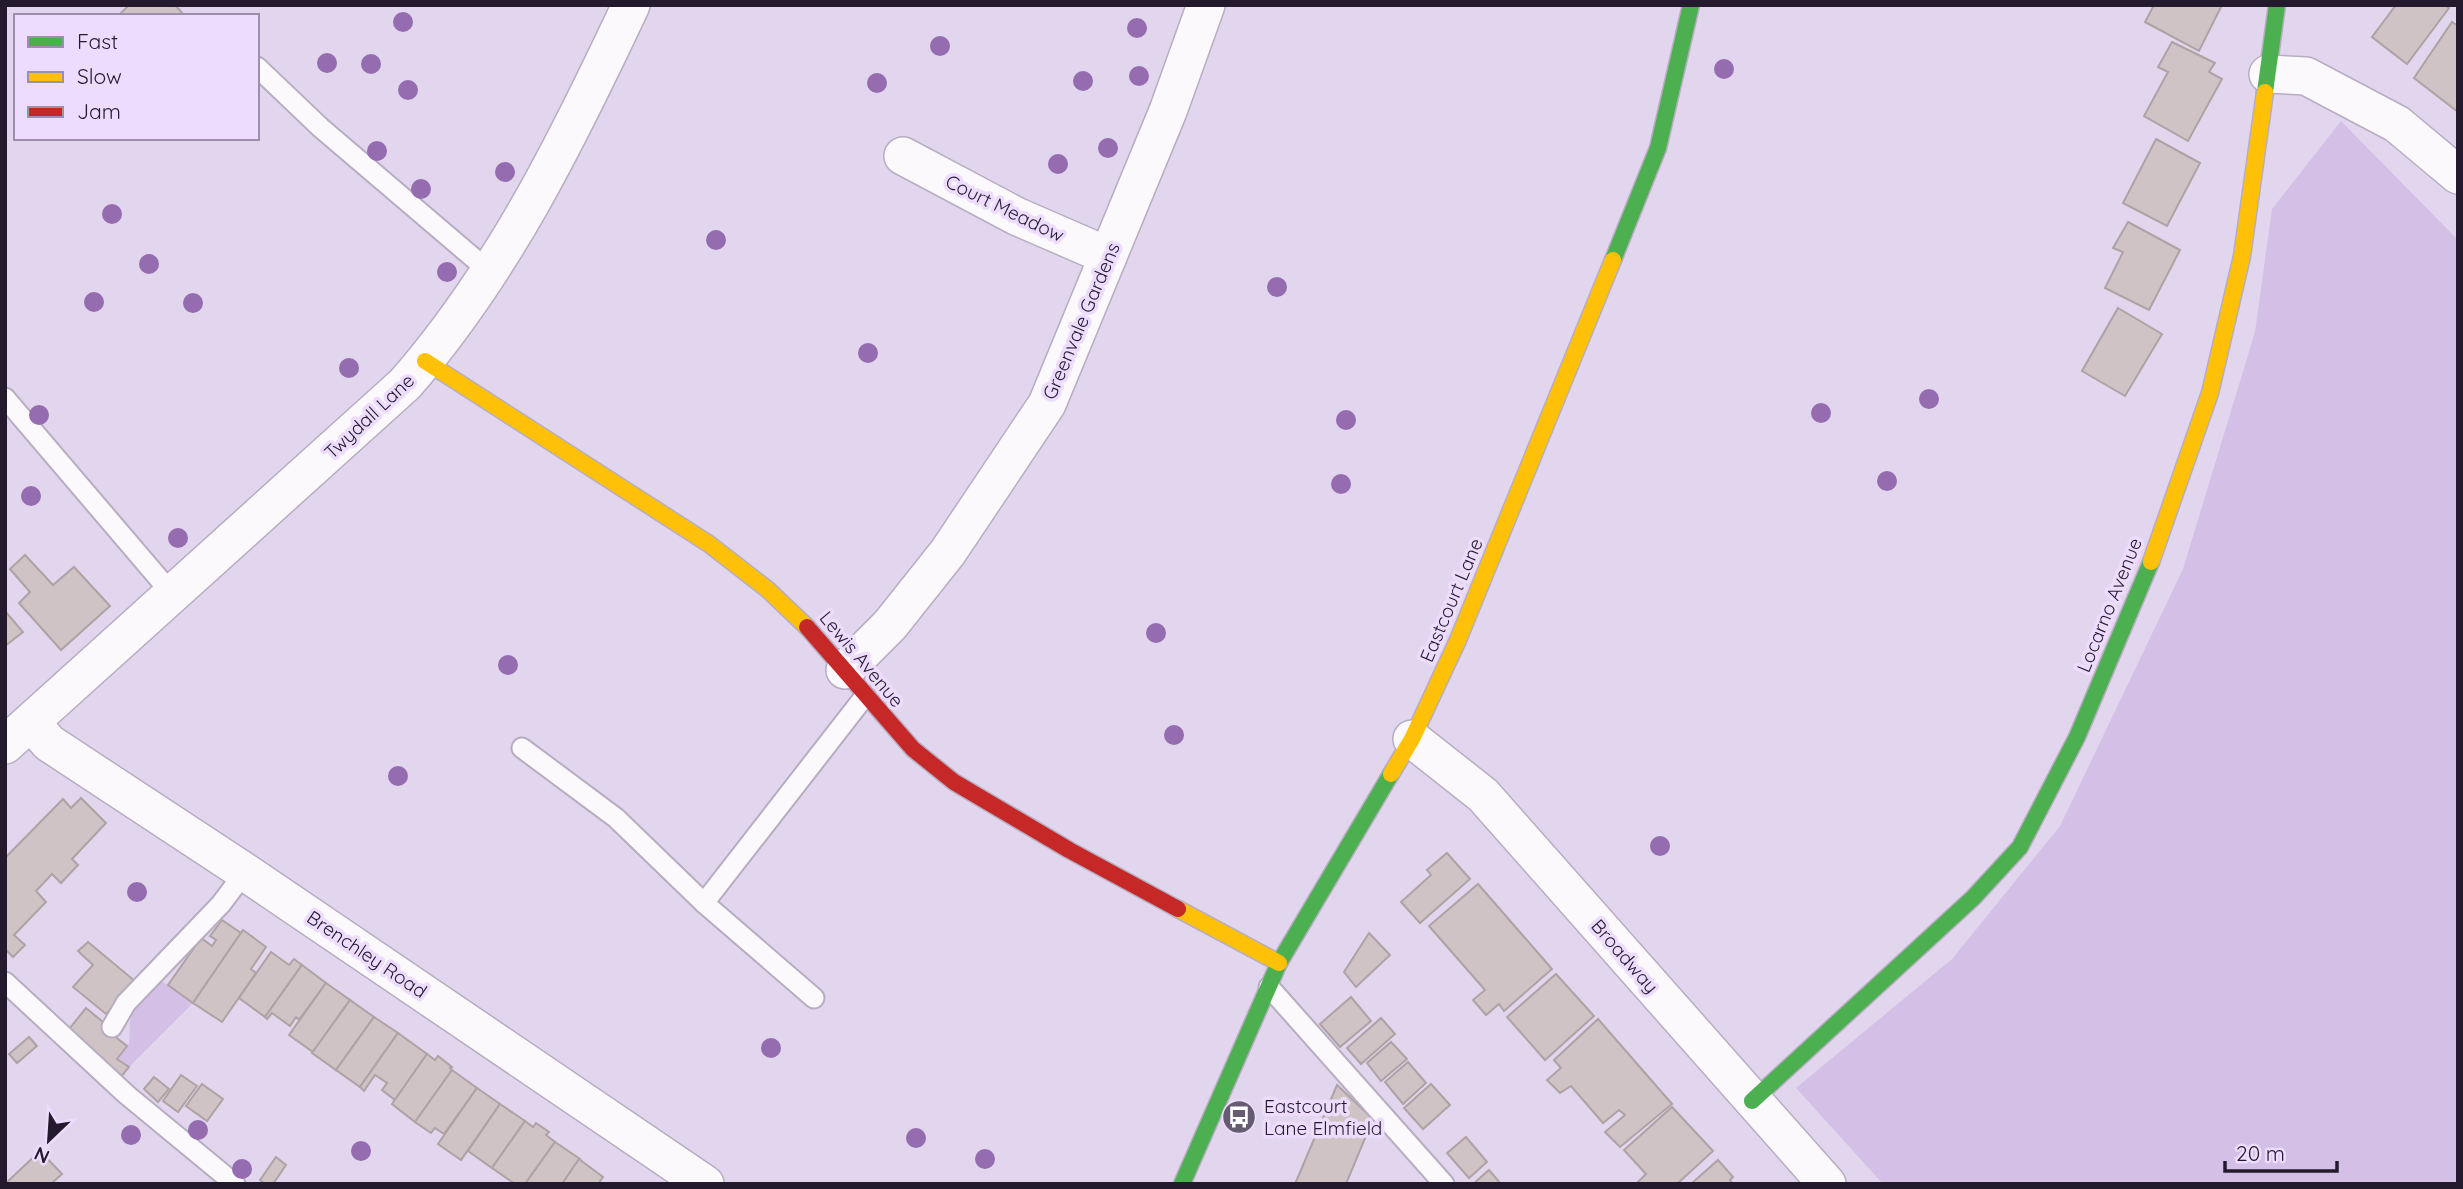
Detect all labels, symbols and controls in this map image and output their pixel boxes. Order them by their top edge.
legend [14,14,259,140]
text: Fast [77,28,118,54]
text: Slow [77,63,122,89]
text: Jam [77,98,121,124]
street label: Court Meadow [942,169,1068,247]
street label: Greenvale Gardens [1037,239,1125,403]
street label: Twydall Lane [319,368,419,464]
street label: Locarno Avenue [2071,534,2147,676]
street label: Eastcourt Lane [1414,535,1488,665]
street label: Lewis Avenue [815,606,909,712]
street label: Brenchley Road [302,905,432,1003]
street label: Broadway [1586,914,1664,998]
place label: Eastcourt Lane Elmfield [1264,1094,1382,1140]
bus stop icon: Eastcourt Lane Elmfield [1220,1098,1258,1136]
north arrow [14,1105,84,1175]
scale bar [2225,1130,2337,1174]
text: 20 m [2236,1140,2285,1166]
text: N [30,1142,53,1169]

